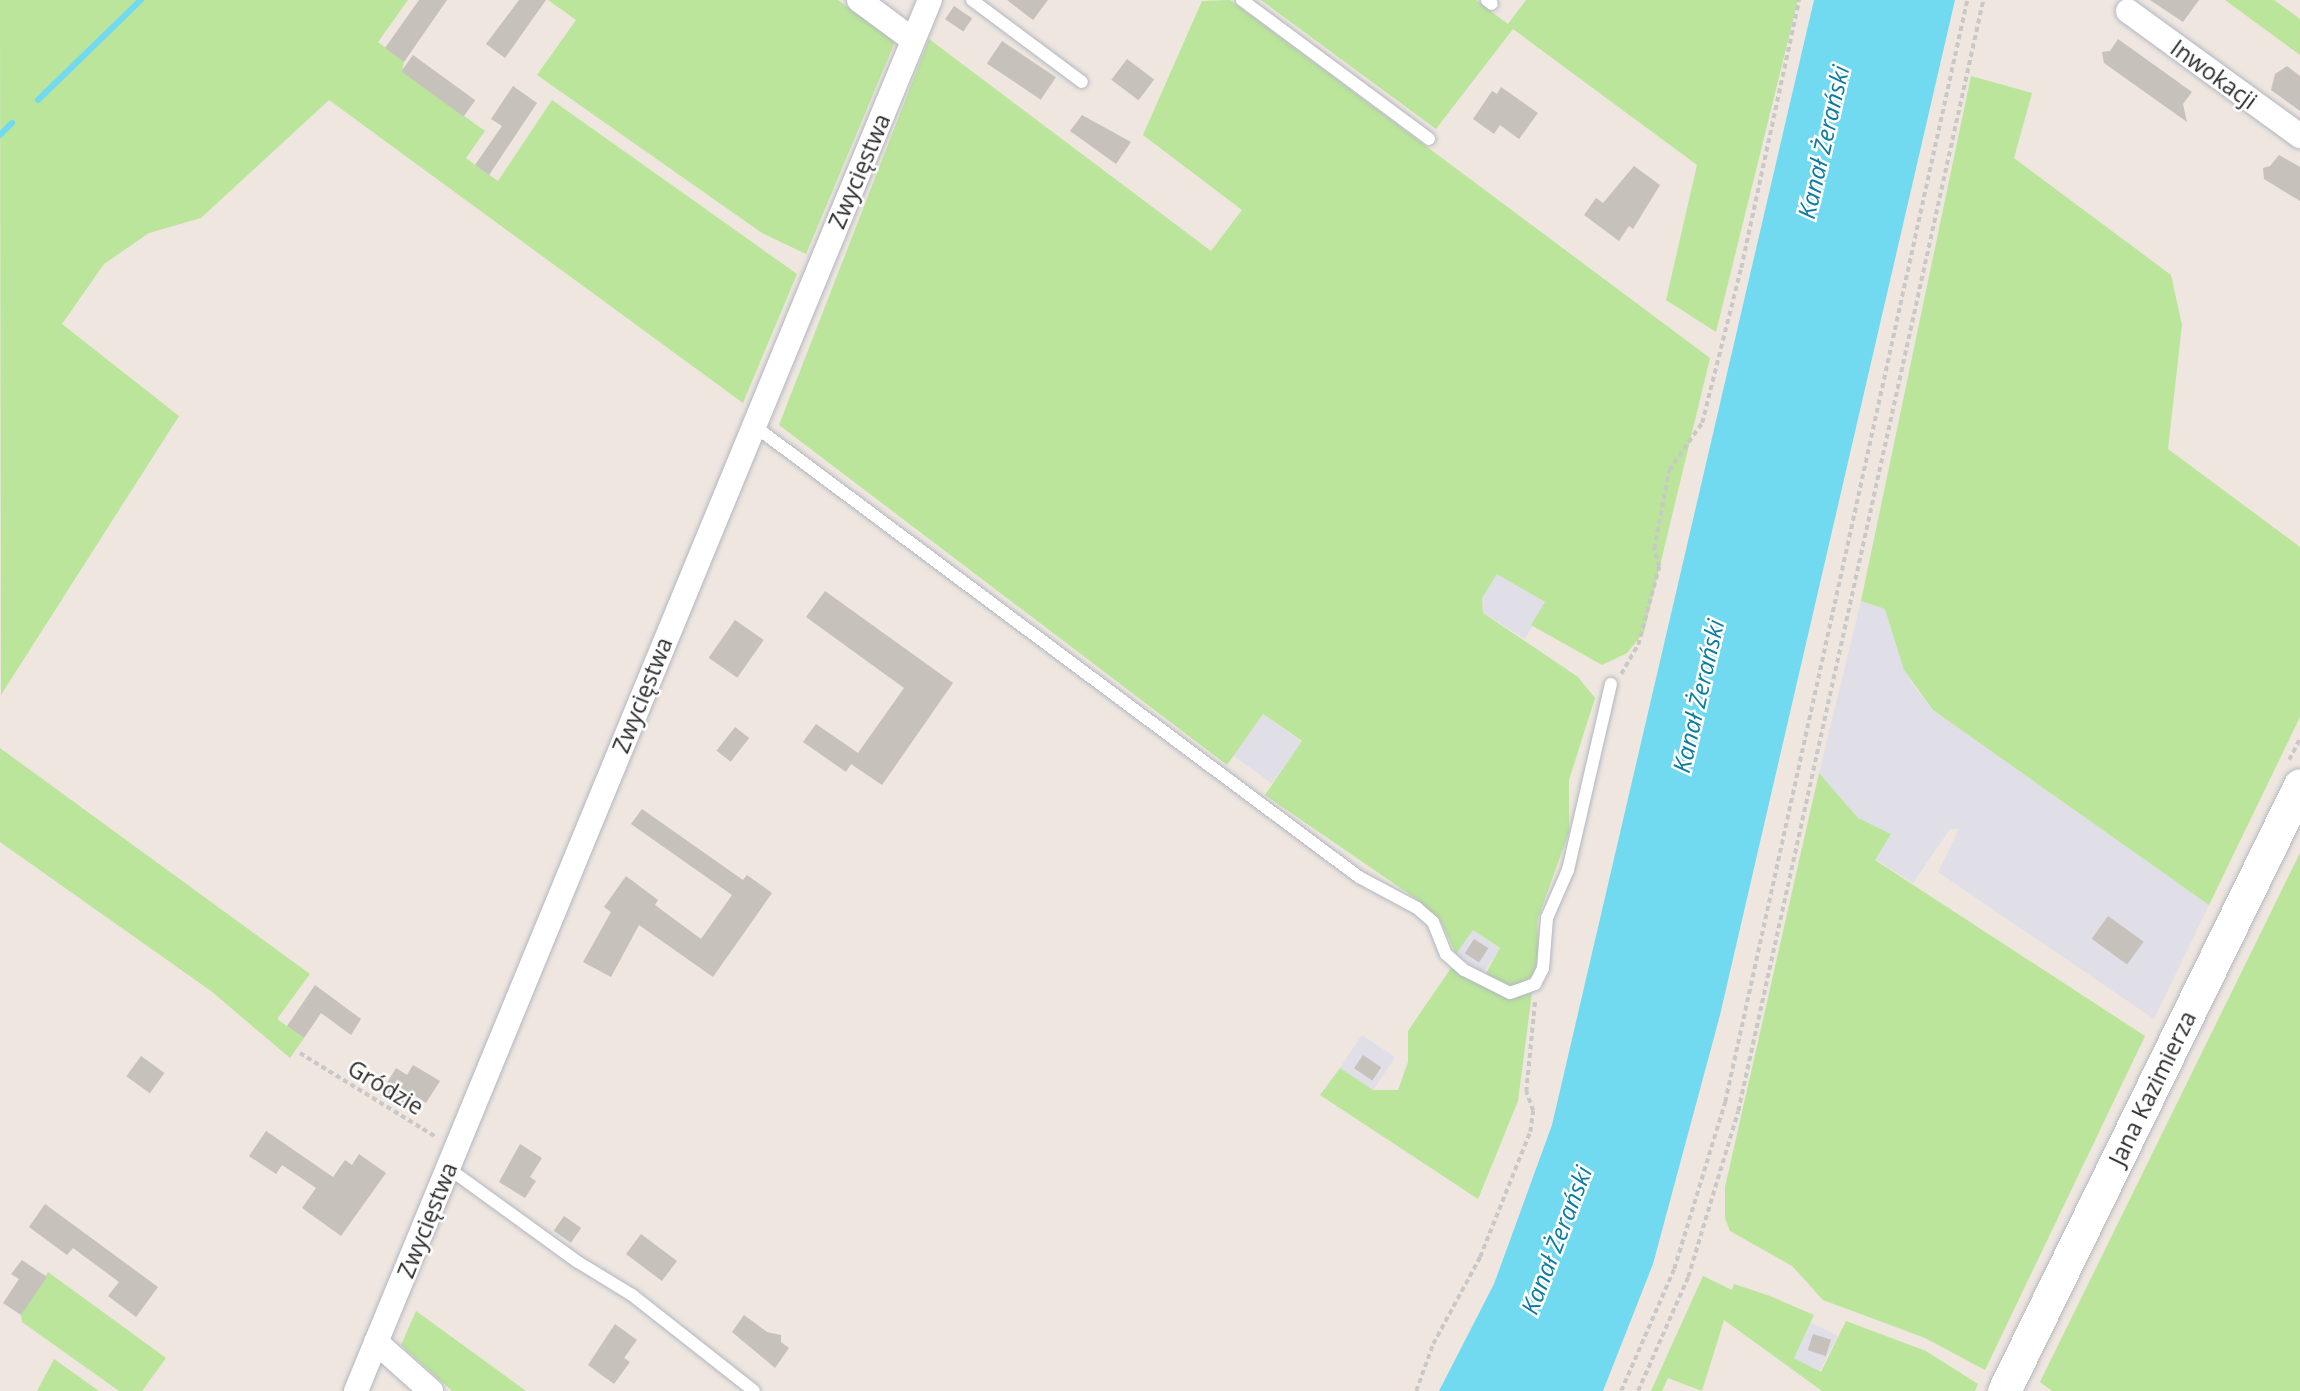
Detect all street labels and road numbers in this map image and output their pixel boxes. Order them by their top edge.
street label: Inwokacji [2166,34,2262,114]
street label: Zwycięstwa [822,109,896,233]
street label: Zwycięstwa [606,633,678,757]
street label: Jana Kazimierza [2103,1006,2201,1170]
street label: Gródzie [343,1054,429,1120]
street label: Zwycięstwa [391,1158,463,1282]

